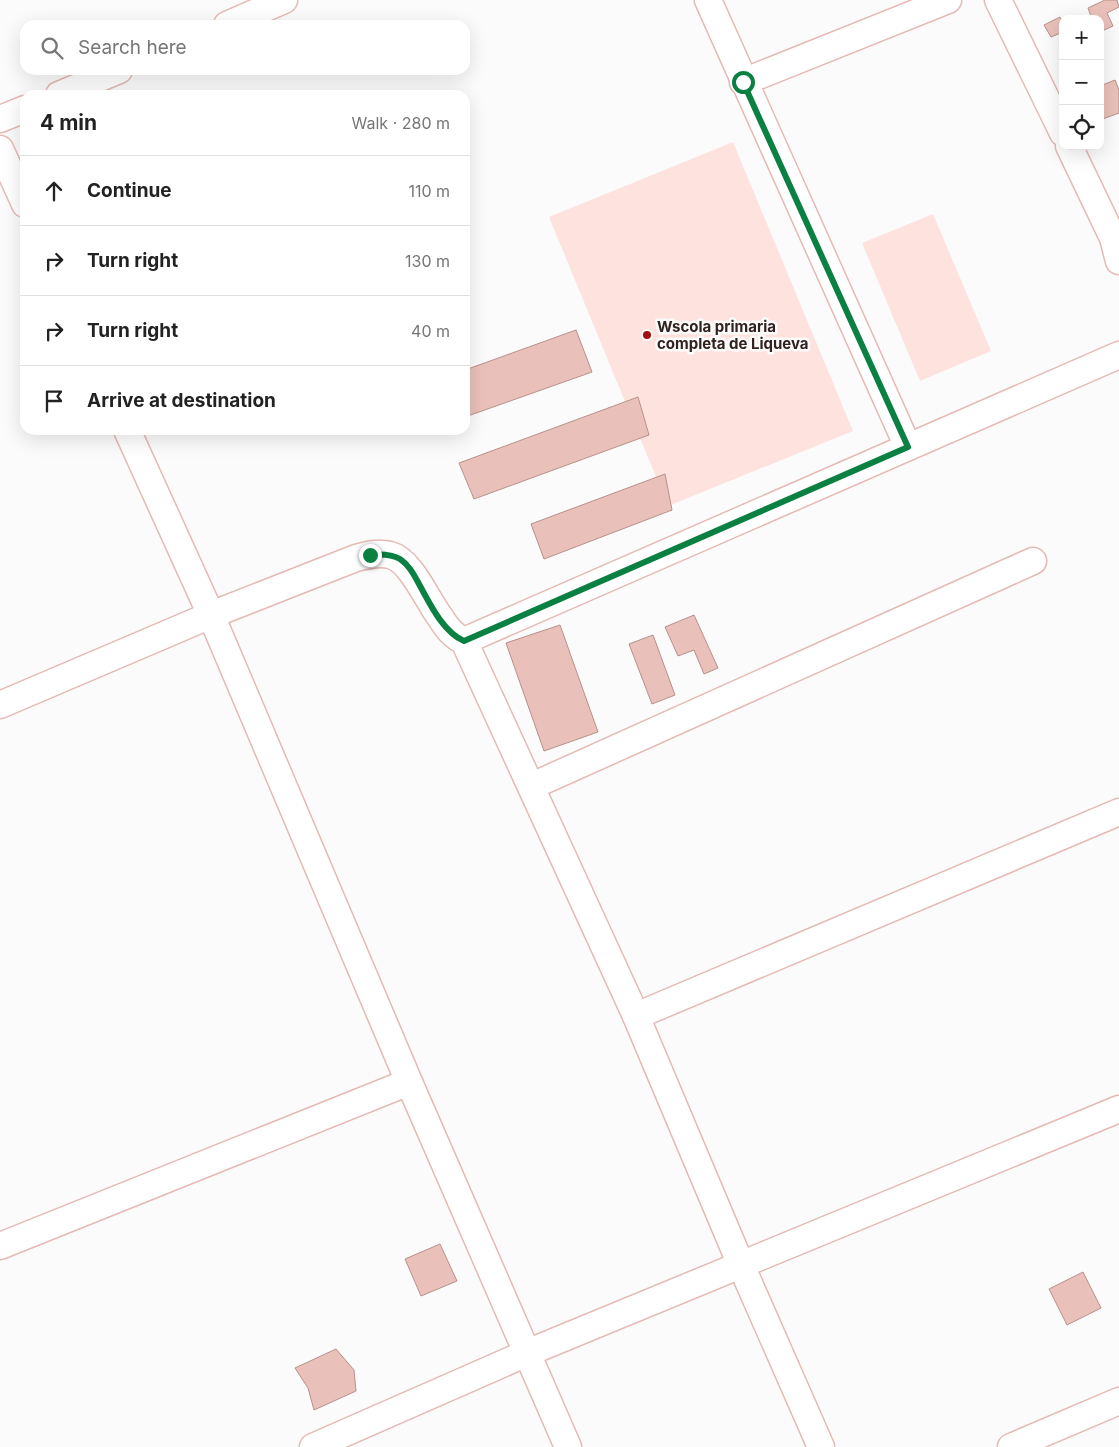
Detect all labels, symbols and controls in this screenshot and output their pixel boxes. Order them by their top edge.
map controls [1059,15,1104,150]
button: + [1059,15,1104,60]
search box [20,20,470,75]
icon: search [38,34,66,62]
text: Search here [78,36,187,59]
button: − [1059,60,1104,105]
route start [732,71,755,94]
button: locate [1059,105,1104,150]
text: 4 min [40,110,97,135]
text: Walk · 280 m [352,113,450,133]
icon: ahead [40,177,68,205]
text: Continue [87,179,172,202]
text: 110 m [408,181,450,201]
icon: right [40,247,68,275]
text: Turn right [87,249,178,272]
text: 130 m [405,251,450,271]
icon: right [40,317,68,345]
place label: Wscola primaria completa de Liqueva [657,317,809,353]
text: Turn right [87,319,178,342]
text: 40 m [411,321,450,341]
marker: Wscola primaria completa de Liqueva [641,329,653,341]
icon: arrive [40,387,68,415]
text: Arrive at destination [87,389,276,412]
route end [359,544,382,567]

